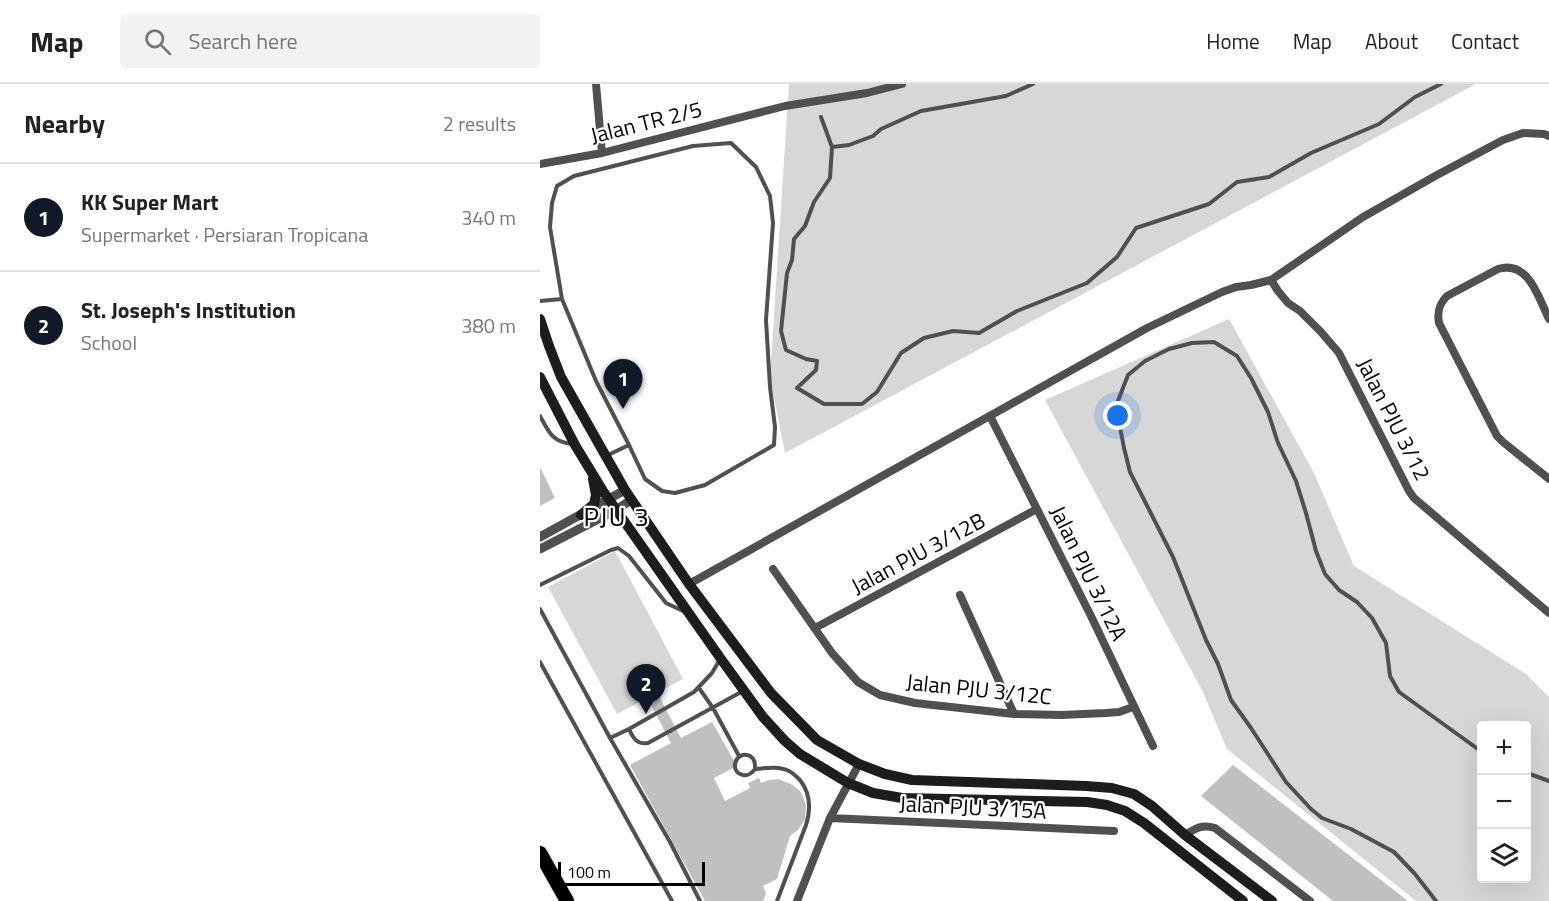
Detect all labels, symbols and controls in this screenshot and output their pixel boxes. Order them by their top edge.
search box [120,14,540,68]
text: Map [30,20,84,63]
text: Search here [189,24,298,58]
icon: search [141,25,174,58]
text: Home [1206,25,1260,57]
text: Map [1293,25,1332,57]
text: About [1365,25,1418,57]
text: Contact [1451,25,1519,57]
street label: Jalan TR 2/5 [587,92,705,152]
text: Nearby [24,104,105,143]
text: 2 results [443,108,516,139]
text: KK Super Mart [81,185,219,219]
text: 1 [38,202,49,233]
text: 340 m [461,202,516,233]
text: Supermarket · Persiaran Tropicana [81,219,368,250]
text: St. Joseph's Institution [81,293,296,327]
text: 2 [38,310,49,341]
text: 380 m [461,310,516,341]
text: School [81,327,137,358]
street label: Jalan PJU 3/12 [1348,352,1440,486]
pin: 1 [604,360,643,409]
your location [1103,401,1132,430]
district label: PJU 3 [584,497,650,536]
street label: Jalan PJU 3/12A [1041,499,1137,647]
street label: Jalan PJU 3/12B [845,503,991,603]
pin: 2 [626,664,666,714]
street label: Jalan PJU 3/12C [905,664,1053,714]
map controls [1477,721,1531,883]
button: + [1477,721,1531,775]
button: − [1477,775,1531,829]
street label: Jalan PJU 3/15A [899,786,1047,828]
button: layers [1477,829,1531,883]
scale bar [558,859,705,886]
text: 100 m [567,860,611,884]

